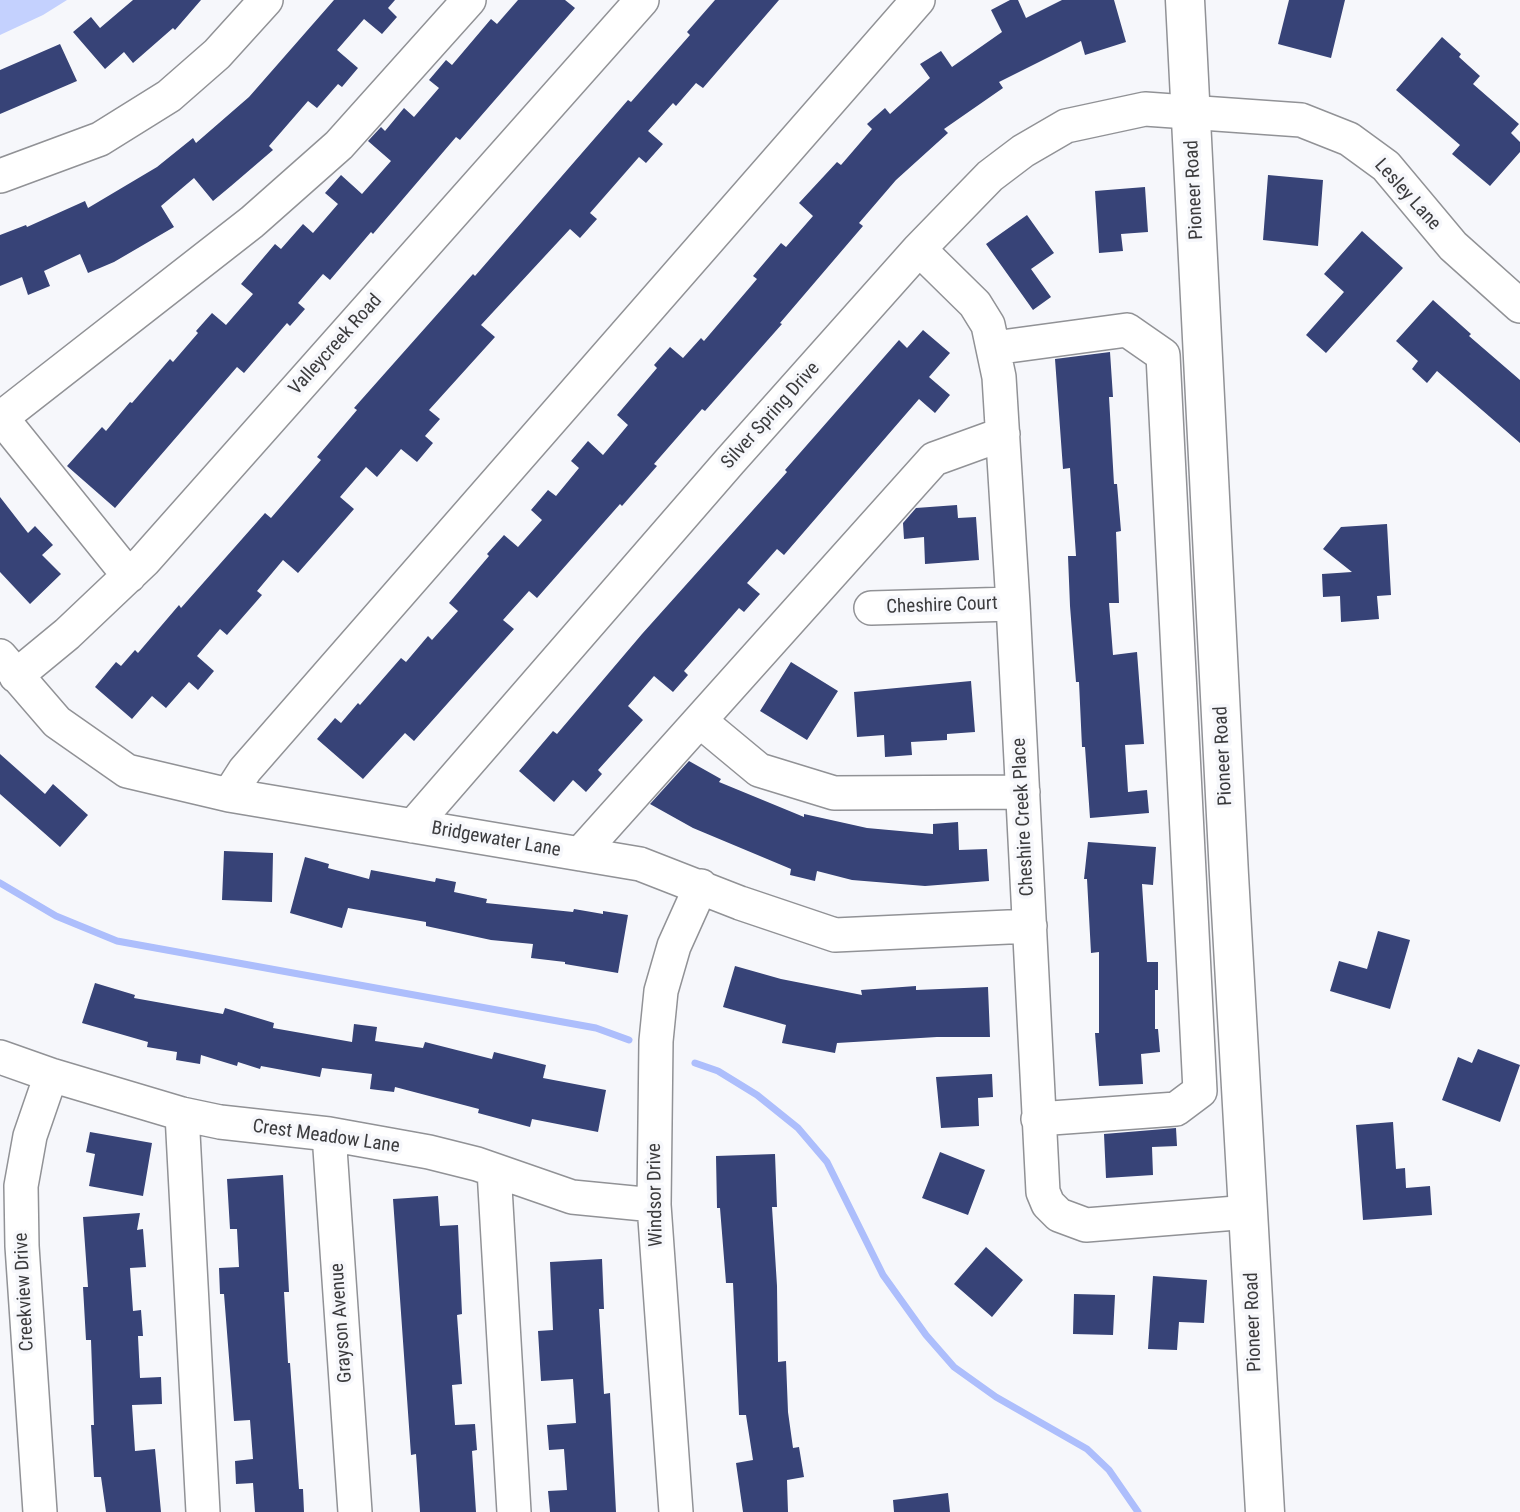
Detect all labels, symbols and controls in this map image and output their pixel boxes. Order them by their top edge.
street label: Pioneer Road [1181,140,1209,240]
street label: Lesley Lane [1369,155,1445,235]
street label: Valleycreek Road [285,290,387,400]
street label: Silver Spring Drive [717,358,825,474]
street label: Cheshire Court [886,593,998,619]
street label: Pioneer Road [1210,706,1238,806]
street label: Cheshire Creek Place [1008,737,1040,897]
street label: Bridgewater Lane [430,817,562,863]
street label: Crest Meadow Lane [251,1115,401,1159]
street label: Windsor Drive [644,1143,668,1247]
street label: Creekview Drive [11,1232,39,1352]
street label: Grayson Avenue [326,1262,358,1384]
street label: Pioneer Road [1241,1272,1267,1372]

